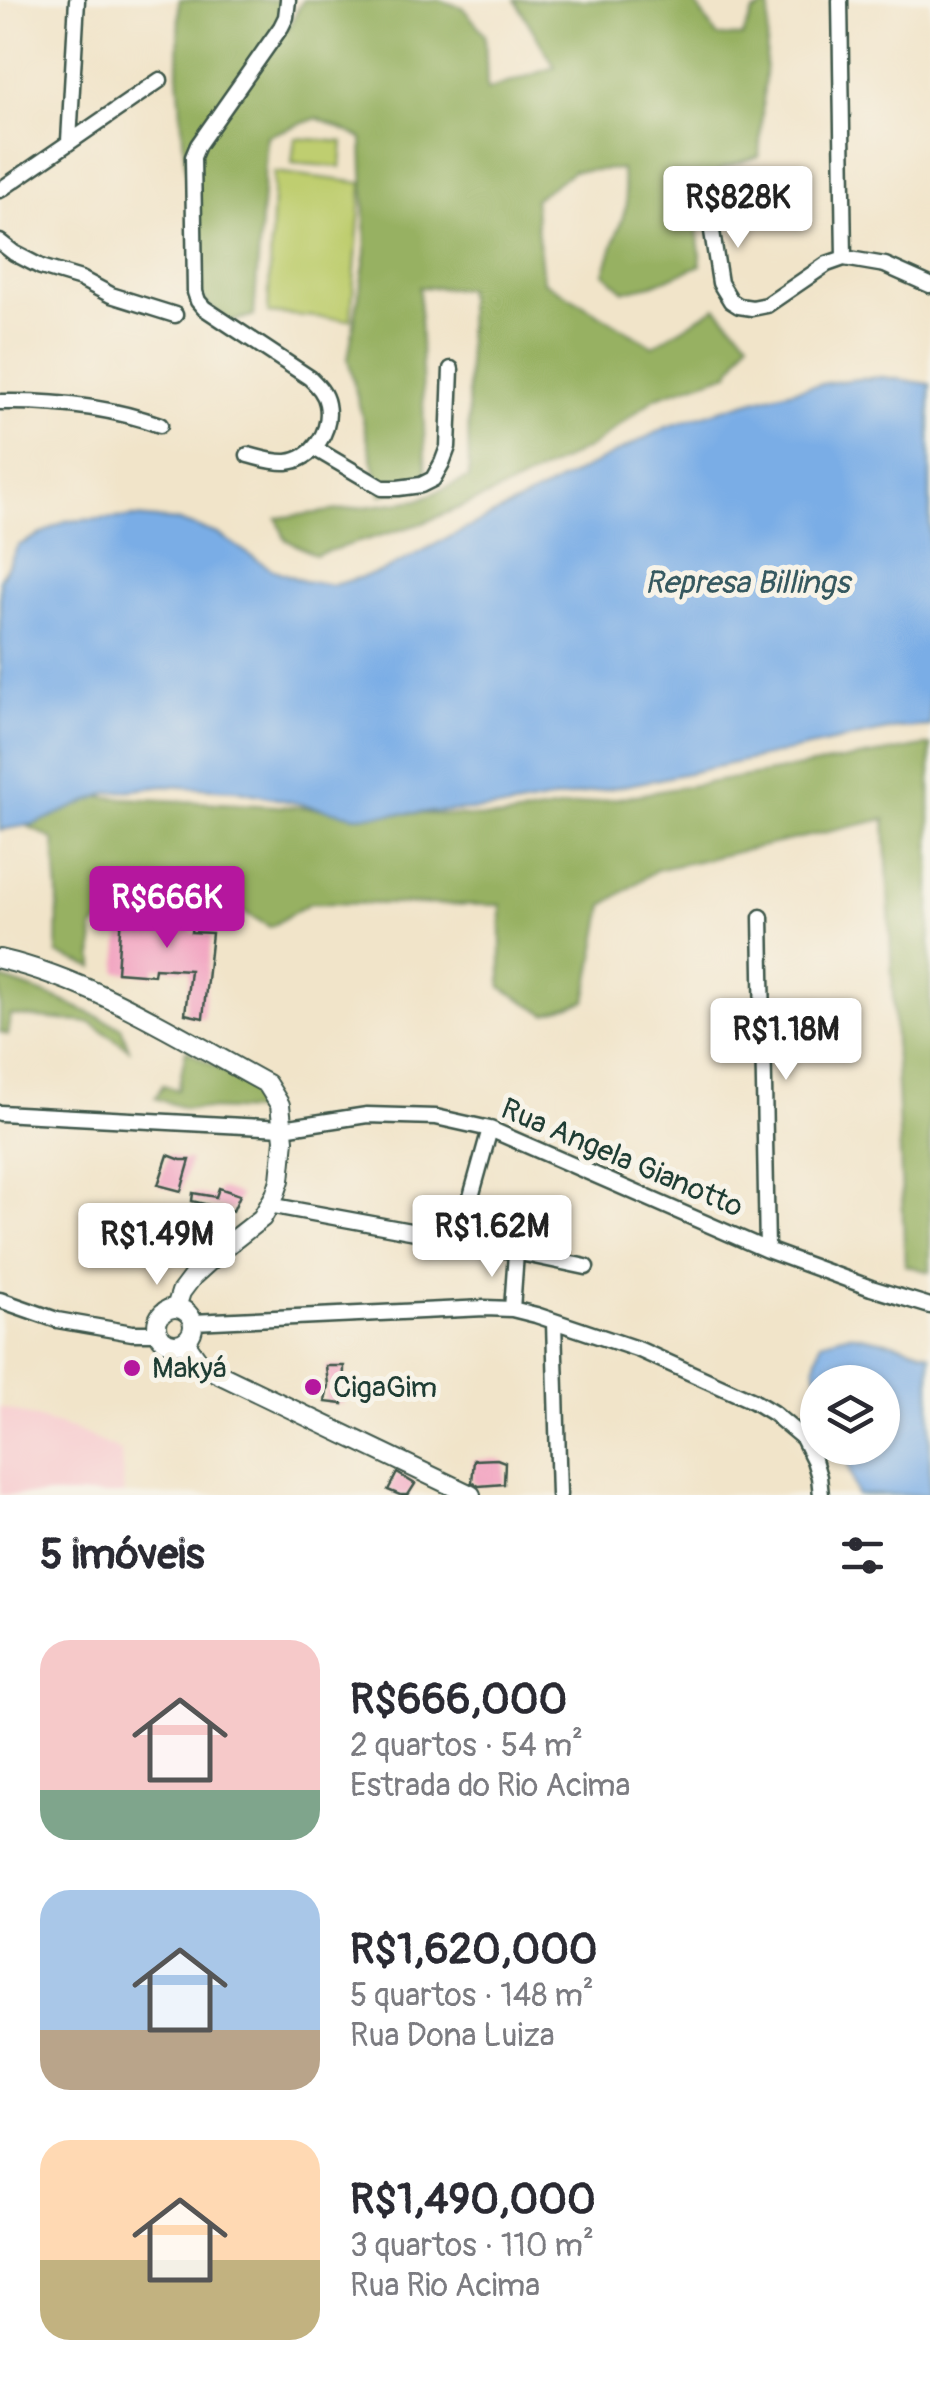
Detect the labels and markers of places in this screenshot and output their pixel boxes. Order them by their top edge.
pin: R$828K [657,166,819,251]
pin: R$666K [86,866,248,951]
pin: R$1.18M [694,998,878,1083]
pin: R$1.62M [400,1195,584,1280]
pin: R$1.49M [65,1203,249,1288]
place label: Makyá [152,1350,227,1387]
marker: Makyá [121,1357,143,1379]
place label: CigaGim [333,1369,437,1406]
marker: CigaGim [302,1376,324,1398]

